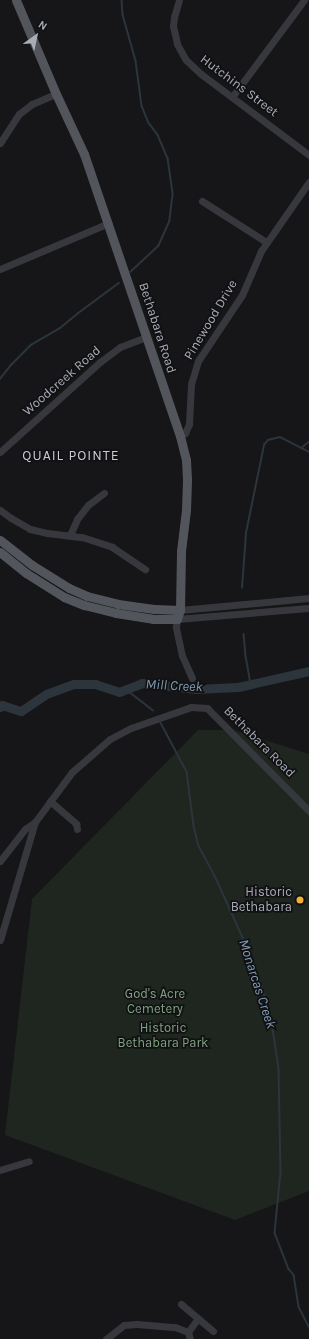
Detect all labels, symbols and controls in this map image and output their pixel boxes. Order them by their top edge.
north arrow [16,16,56,56]
text: N [36,18,50,33]
street label: Hutchins Street [197,52,281,120]
street label: Pinewood Drive [181,277,241,363]
street label: Bethabara Road [135,281,179,375]
street label: Woodcreek Road [20,343,104,419]
district label: QUAIL POINTE [22,448,120,464]
water label: Mill Creek [145,676,203,696]
street label: Bethabara Road [220,703,298,781]
place label: Historic Bethabara [231,885,292,916]
marker: Historic Bethabara [295,895,305,905]
water label: Monarcas Creek [235,937,279,1031]
park label: God's Acre Cemetery [125,987,185,1018]
park label: Historic Bethabara Park [118,1021,208,1052]

